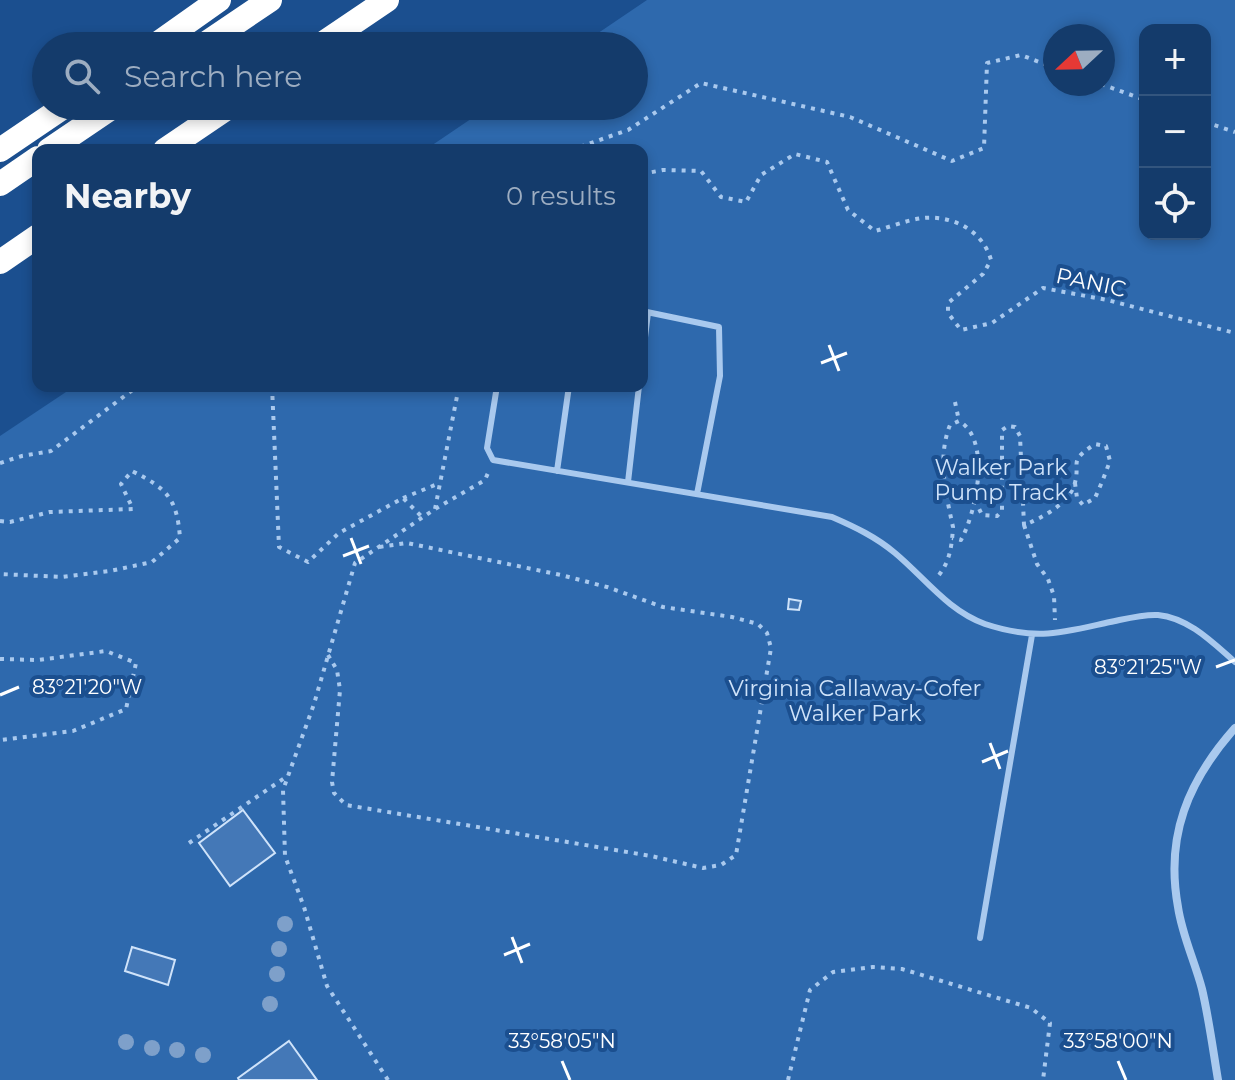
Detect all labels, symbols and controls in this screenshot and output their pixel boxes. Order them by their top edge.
north arrow [1043,24,1115,96]
map controls [1139,24,1211,240]
button: + [1139,24,1211,96]
search box [32,32,648,120]
icon: search [60,54,104,98]
text: Search here [124,58,302,95]
button: − [1139,96,1211,168]
button: locate [1139,168,1211,240]
text: Nearby [64,175,191,217]
text: 0 results [506,180,616,212]
street label: PANIC [1054,262,1128,303]
park label: Walker Park Pump Track [934,454,1068,506]
text: 83°21'25"W [1094,655,1202,679]
text: 83°21'20"W [32,675,142,699]
park label: Virginia Callaway-Cofer Walker Park [729,675,981,727]
text: 33°58'05"N [508,1029,616,1053]
text: 33°58'00"N [1063,1029,1173,1053]

